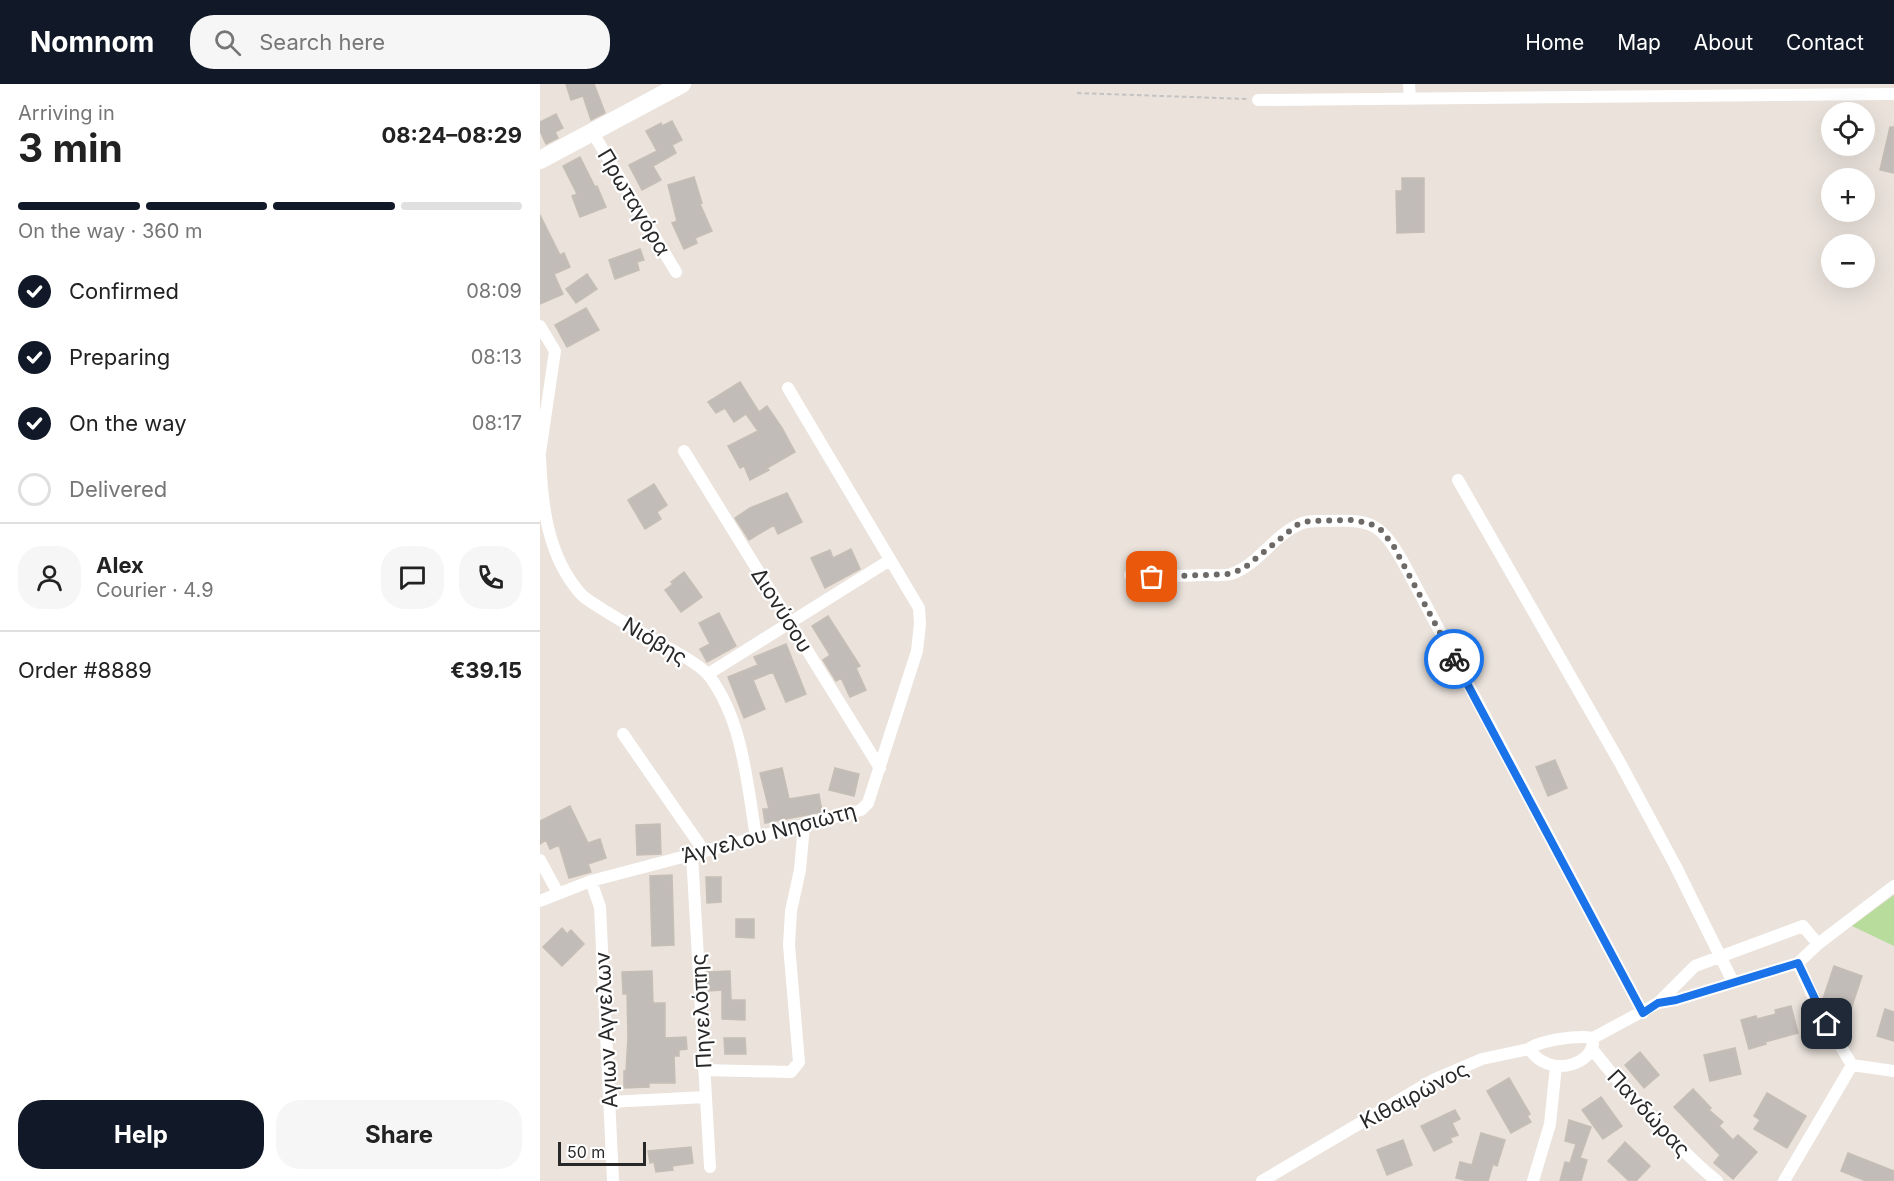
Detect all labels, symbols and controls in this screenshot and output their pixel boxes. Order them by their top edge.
search box [190,15,610,69]
text: Nomnom [30,25,154,59]
icon: search [211,26,244,59]
text: Search here [259,29,385,55]
text: Home [1525,30,1584,55]
text: Map [1617,30,1661,55]
text: About [1694,30,1753,55]
text: Contact [1786,30,1864,55]
text: Arriving in [18,101,115,125]
map controls [1821,102,1875,288]
button: locate [1821,102,1875,156]
text: 08:24–08:29 [381,122,522,148]
text: 3 min [18,124,123,171]
street label: Πρωταγόρα [592,144,676,260]
button: + [1821,168,1875,222]
text: On the way · 360 m [18,219,202,243]
button: − [1821,234,1875,288]
icon: check [18,275,51,308]
text: Confirmed [69,278,179,304]
text: 08:09 [466,279,522,303]
icon: check [18,341,51,374]
text: Preparing [69,344,170,370]
text: 08:13 [471,345,522,369]
icon: check [18,407,51,440]
text: On the way [69,410,187,436]
text: 08:17 [472,411,522,435]
text: Delivered [69,476,167,502]
button: person [18,546,81,609]
button: chat [381,546,444,609]
button: phone [459,546,522,609]
pin [1126,551,1177,602]
text: Alex [96,552,144,578]
icon: bag [1135,560,1168,593]
street label: Διονύσου [746,563,818,657]
text: Courier · 4.9 [96,578,214,602]
street label: Νιόβης [618,612,692,670]
courier [1424,629,1484,689]
icon: bike [1438,643,1471,676]
text: Order #8889 [18,657,152,683]
text: €39.15 [450,657,522,683]
street label: Άγγελου Νησιώτη [679,798,859,868]
street label: Αγιων Αγγελων [589,951,623,1109]
street label: Πηνελόπης [686,953,716,1069]
pin [1801,998,1852,1049]
icon: home [1810,1007,1843,1040]
street label: Κιθαιρώνος [1356,1056,1472,1134]
street label: Πανδώρας [1602,1064,1696,1162]
button: Help [18,1100,264,1169]
button: Share [276,1100,522,1169]
scale bar [558,1139,646,1166]
text: 50 m [567,1142,605,1162]

